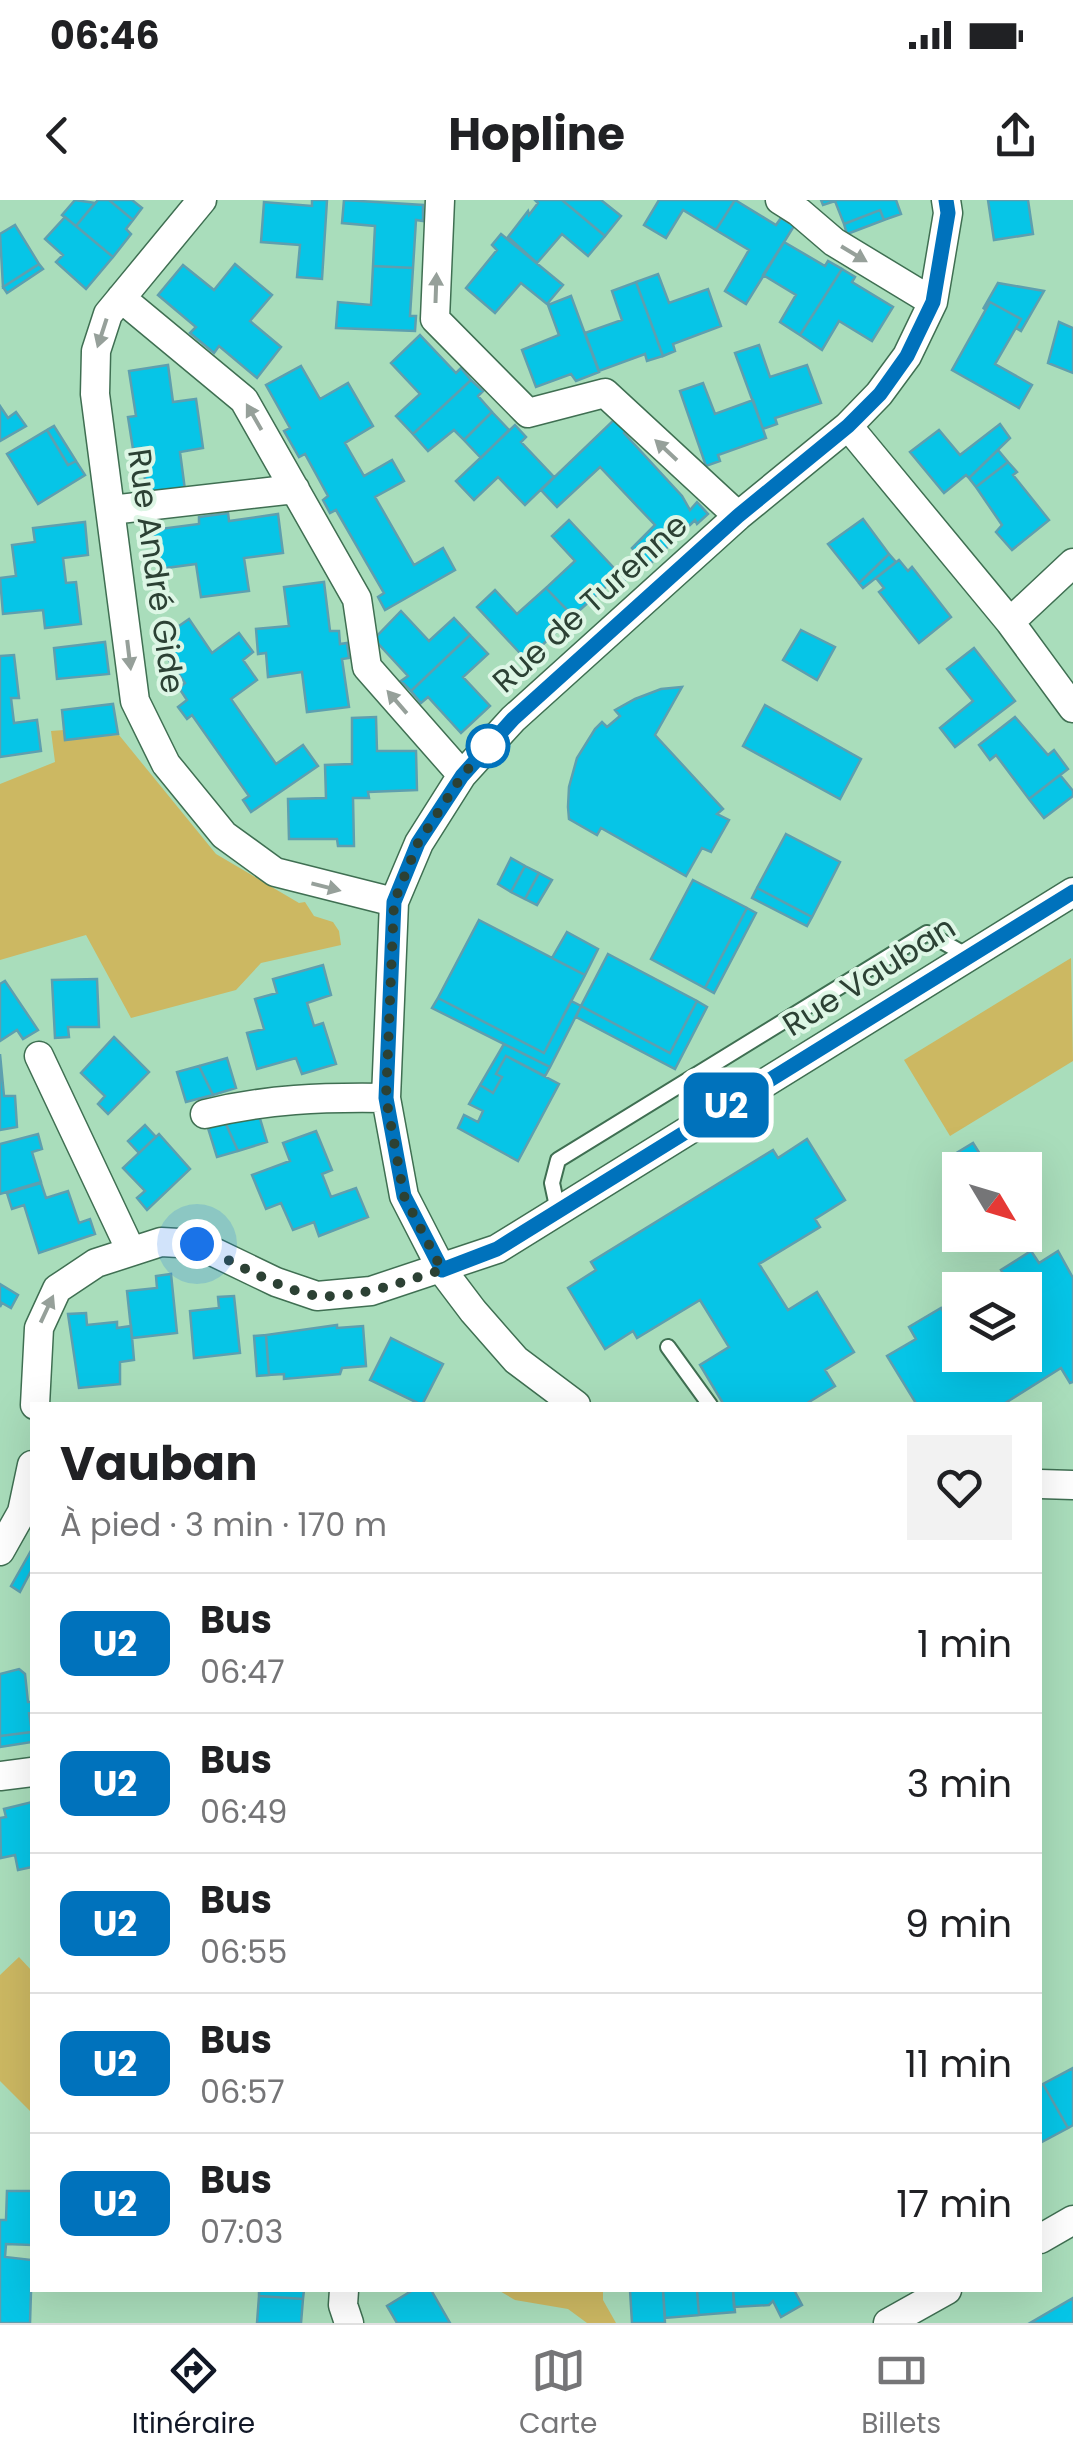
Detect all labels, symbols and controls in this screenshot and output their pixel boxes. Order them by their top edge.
text: 06:46 [50,9,160,62]
text: Hopline [448,103,625,166]
icon: back [30,108,85,163]
icon: share [988,108,1043,163]
one-way arrow [840,245,868,262]
one-way arrow [429,272,445,304]
one-way arrow [94,318,109,348]
one-way arrow [245,402,262,431]
one-way arrow [654,439,678,462]
street label: Rue André Gide [117,446,196,696]
street label: Rue de Turenne [482,503,697,703]
one-way arrow [121,639,137,671]
one-way arrow [387,690,409,715]
unlabelled marker [467,725,509,767]
one-way arrow [311,880,342,895]
street label: Rue Vauban [774,905,964,1047]
line badge: U2 [681,1072,771,1138]
text: U2 [704,1081,748,1130]
north arrow [942,1152,1042,1252]
map controls [942,1152,1042,1372]
your location [172,1219,222,1269]
button: layers [942,1272,1042,1372]
one-way arrow [39,1295,56,1324]
text: Vauban [60,1430,258,1497]
button: heart [907,1435,1012,1540]
text: À pied · 3 min · 170 m [60,1502,387,1547]
text: Bus [200,1593,272,1646]
text: 1 min [917,1617,1012,1670]
text: U2 [93,1619,137,1668]
text: 06:47 [200,1649,285,1694]
text: Bus [200,1733,272,1786]
text: 3 min [907,1757,1012,1810]
text: U2 [93,1759,137,1808]
text: 06:49 [200,1789,288,1834]
text: Bus [200,1873,272,1926]
text: 9 min [905,1897,1012,1950]
text: U2 [93,1899,137,1948]
text: 06:55 [200,1929,287,1974]
text: Bus [200,2013,272,2066]
text: 11 min [905,2037,1012,2090]
text: U2 [93,2039,137,2088]
text: 06:57 [200,2069,285,2114]
text: Bus [200,2153,272,2206]
text: 17 min [896,2177,1012,2230]
text: U2 [93,2179,137,2228]
text: 07:03 [200,2209,283,2254]
tab: Itinéraire [132,2343,255,2445]
tab: Carte [519,2343,597,2445]
tab: Billets [861,2343,941,2445]

